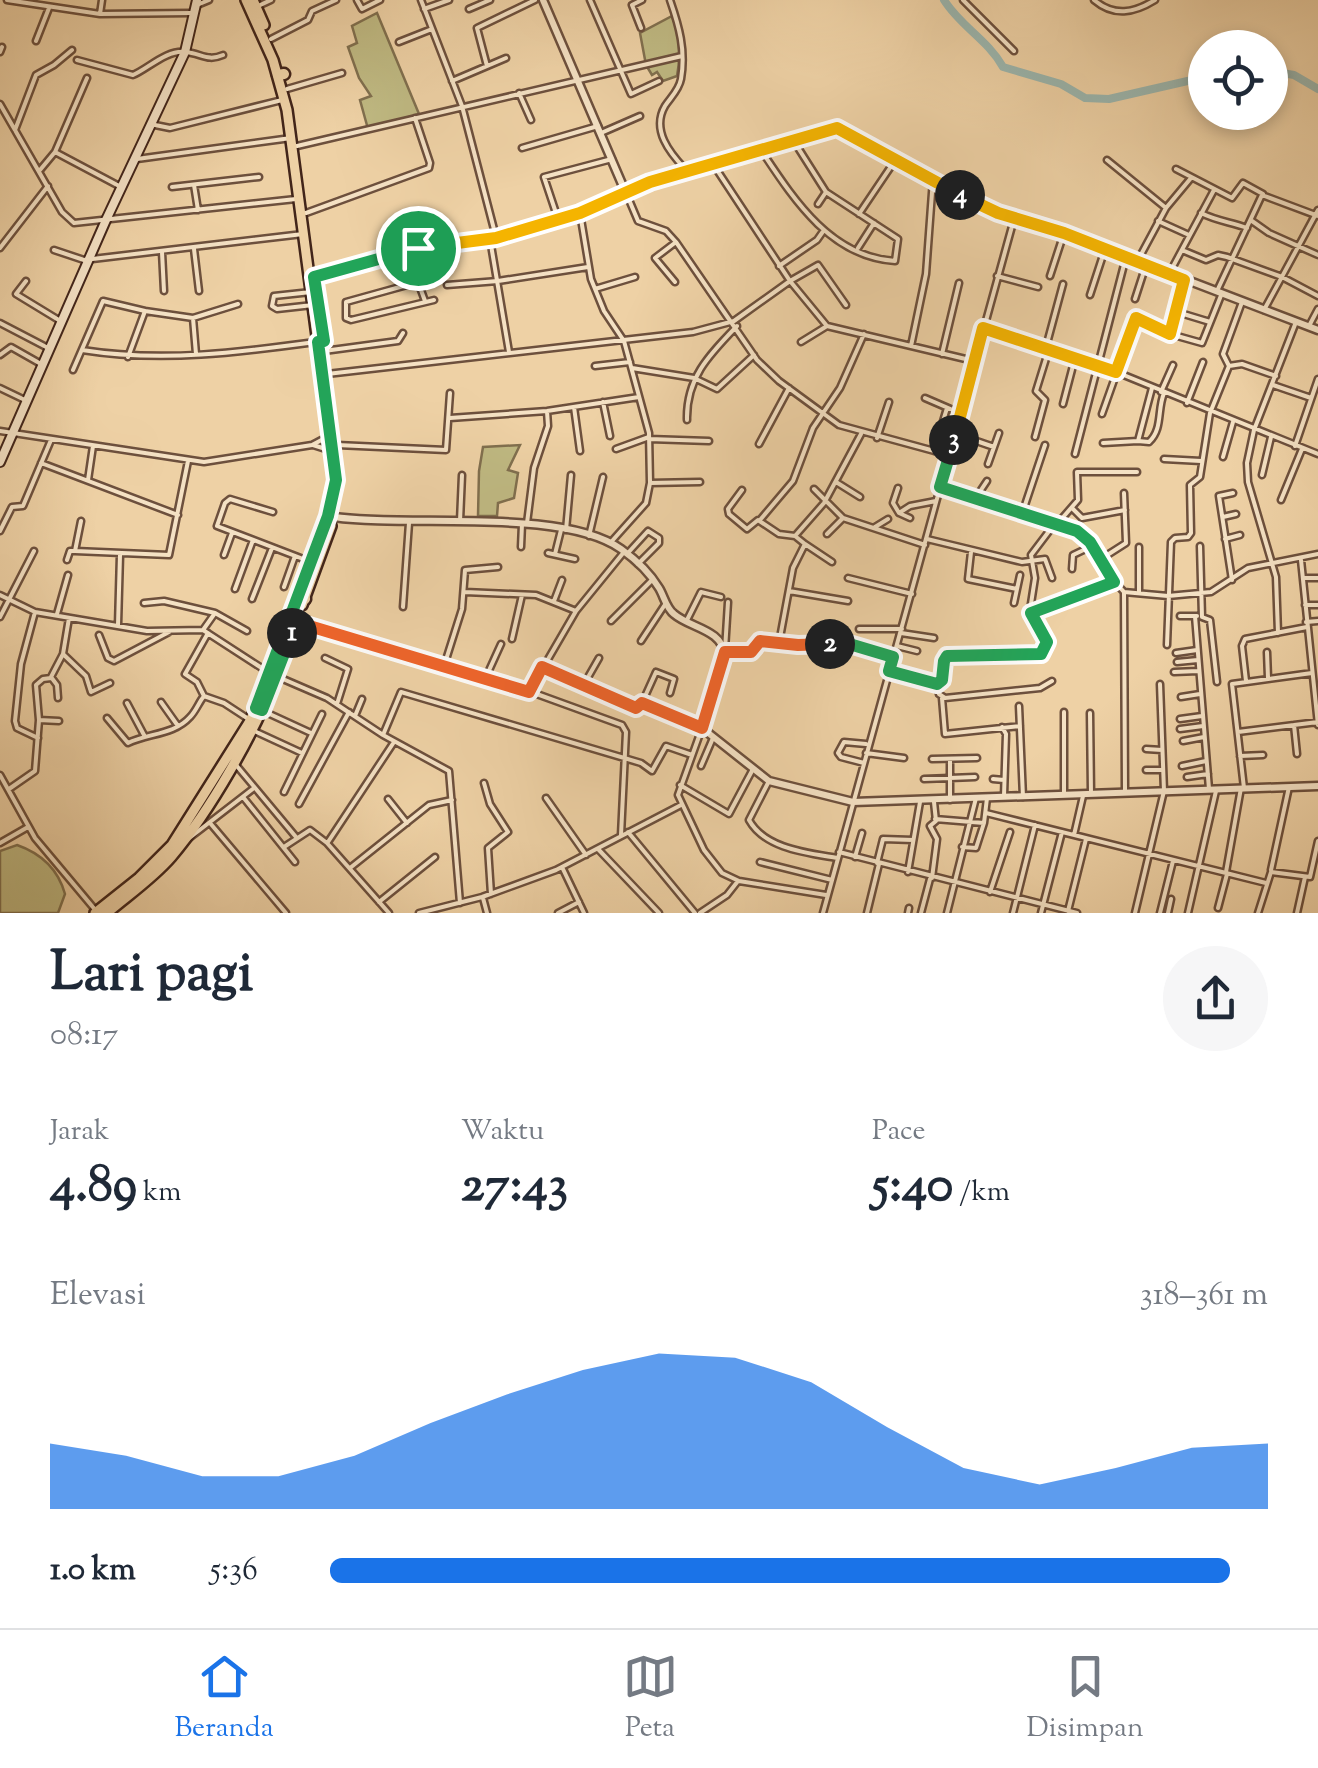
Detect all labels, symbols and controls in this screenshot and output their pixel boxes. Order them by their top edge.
map controls [1188,30,1288,130]
button: locate [1188,30,1288,130]
pin: 4 [935,170,985,220]
text: 4 [953,175,967,215]
pin [376,206,461,291]
icon: arrive [391,221,446,276]
pin: 3 [929,415,979,465]
text: 3 [948,420,960,460]
pin: 1 [267,608,317,658]
text: 1 [287,613,297,653]
pin: 2 [805,619,855,669]
text: 2 [823,624,837,664]
text: Lari pagi [50,936,253,1015]
button: share [1163,946,1268,1051]
text: 08:17 [50,1013,118,1059]
text: Jarak [50,1112,109,1152]
text: Waktu [461,1112,544,1152]
text: Pace [872,1112,926,1152]
text: 4.89 [50,1152,137,1224]
text: 27:43 [461,1152,568,1224]
text: 5:40 [872,1152,953,1224]
text: km [137,1173,182,1213]
text: /km [953,1173,1010,1213]
text: Elevasi [50,1273,146,1319]
text: 318–361 m [1140,1273,1268,1319]
text: 1.0 km [50,1548,136,1594]
text: 5:36 [210,1548,258,1594]
tab: Beranda [174,1649,274,1749]
tab: Peta [623,1649,678,1749]
tab: Disimpan [1027,1649,1143,1749]

